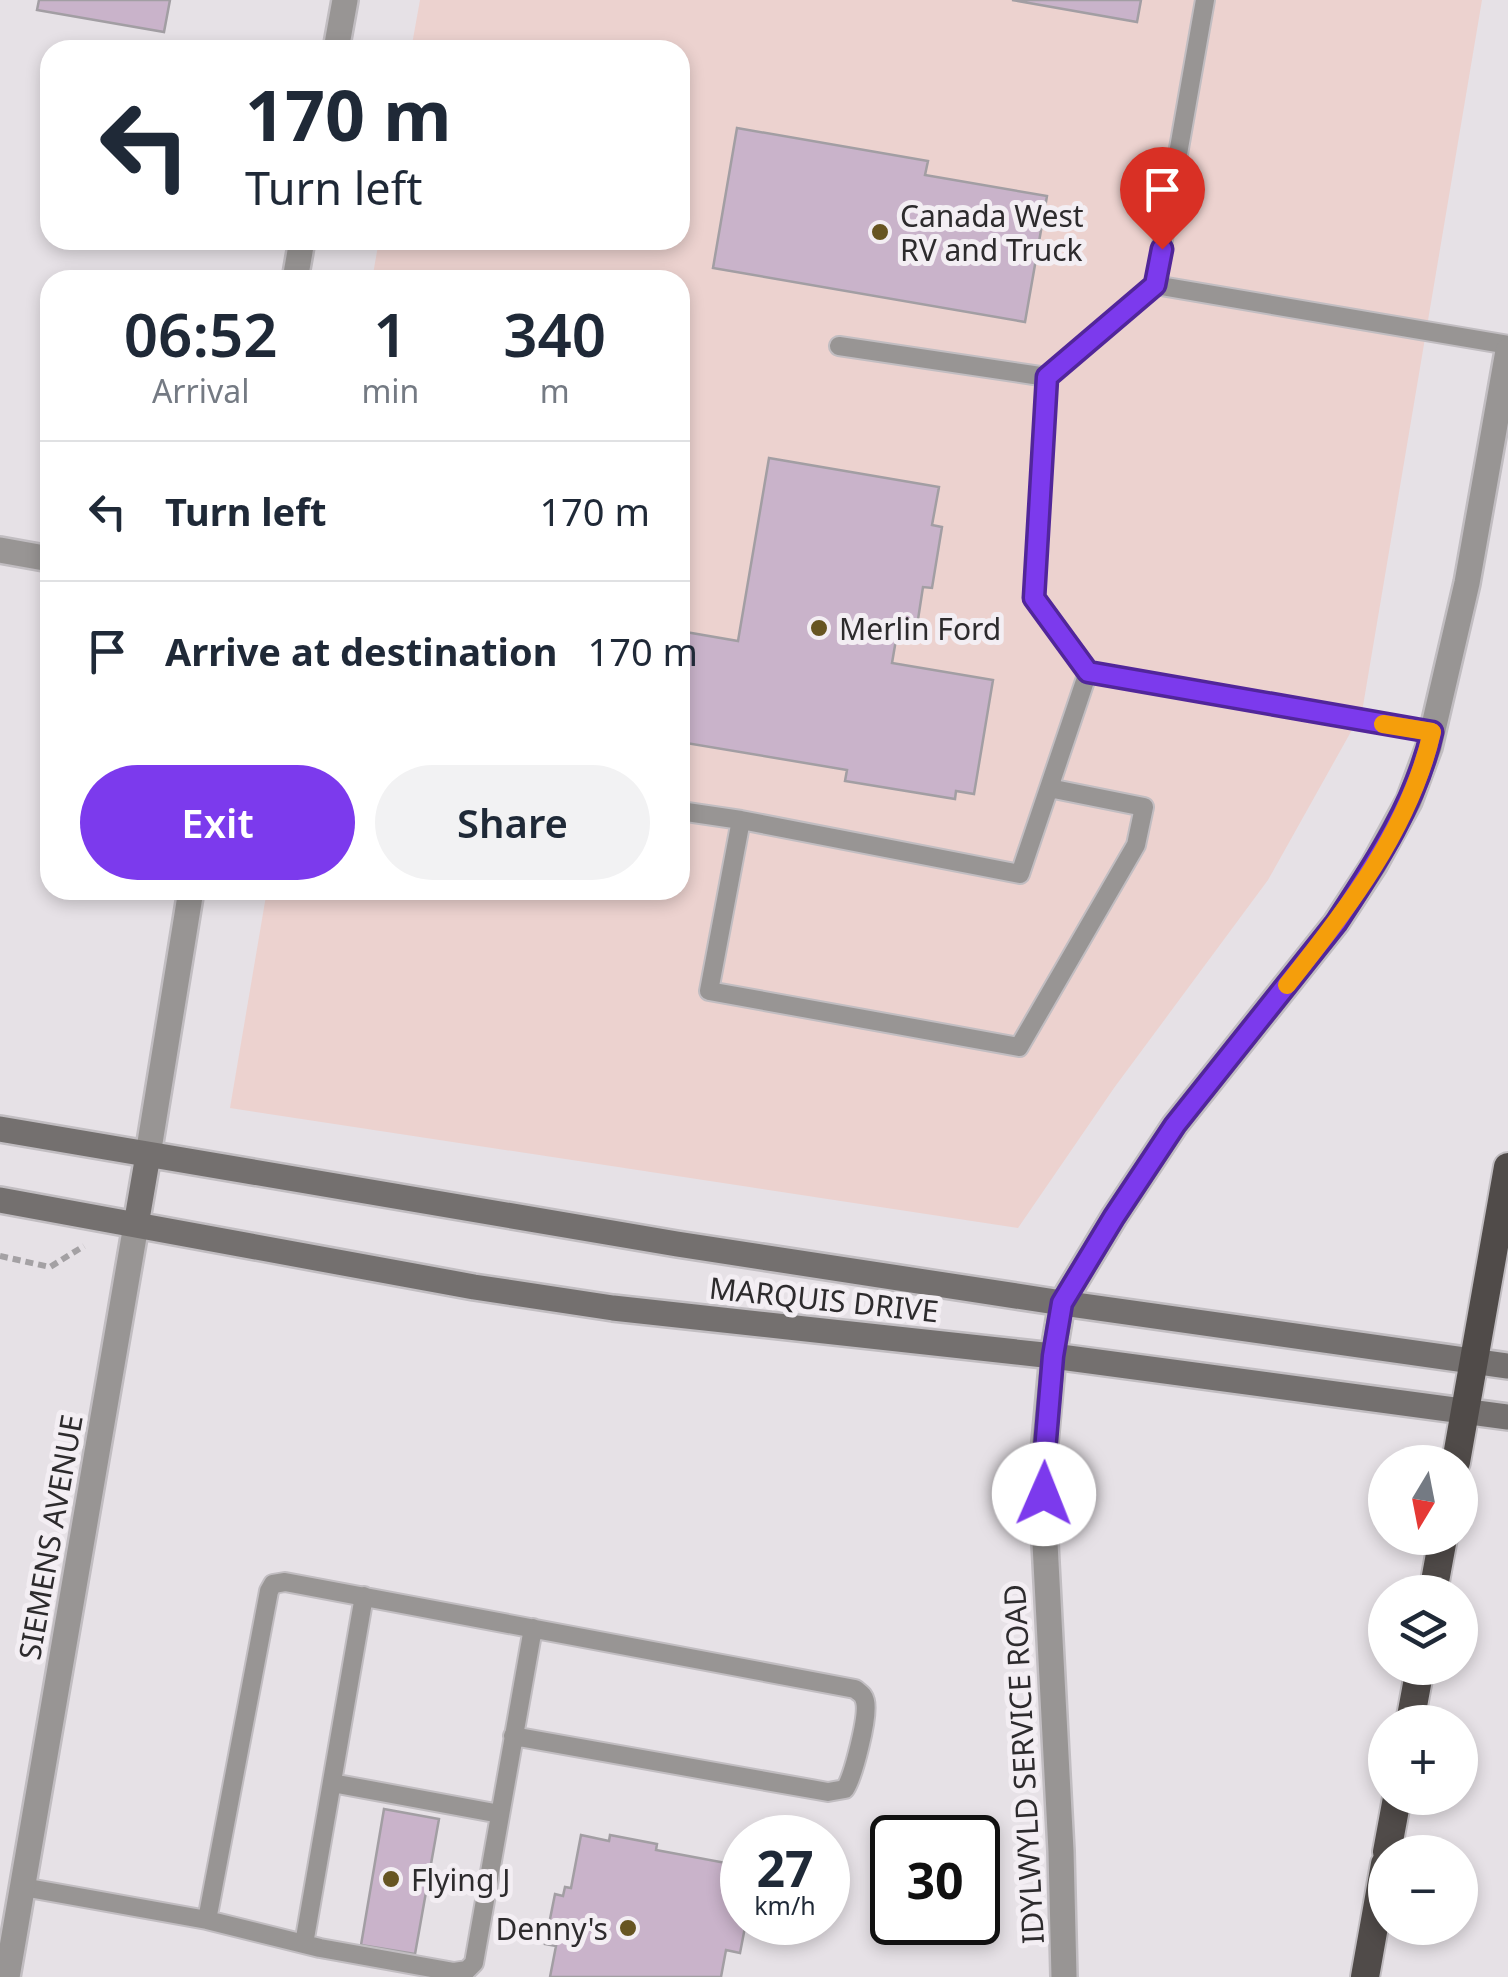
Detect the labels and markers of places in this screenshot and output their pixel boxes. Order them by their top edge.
pin [1120,147,1205,250]
place label: Canada West RV and Truck [900,195,1084,270]
marker: Canada West RV and Truck [869,221,891,243]
place label: Merlin Ford [839,608,1001,649]
marker: Merlin Ford [808,617,830,639]
place label: Flying J [411,1859,510,1900]
marker: Flying J [380,1868,402,1890]
place label: Denny's [495,1908,608,1949]
marker: Denny's [617,1917,639,1939]

